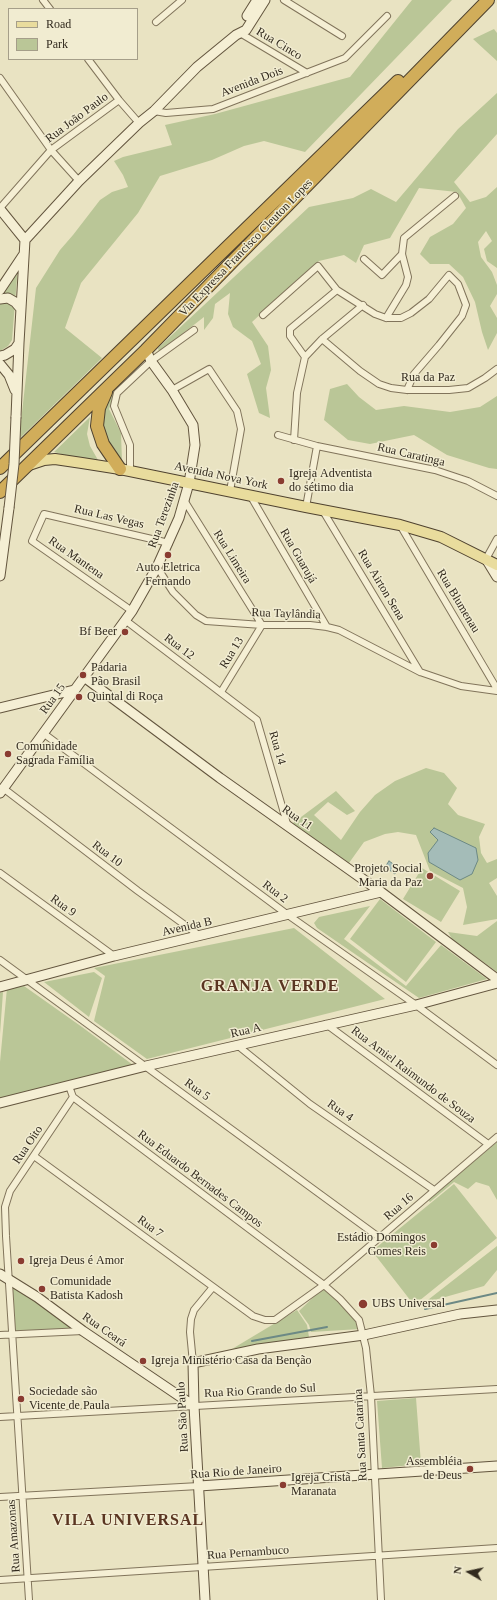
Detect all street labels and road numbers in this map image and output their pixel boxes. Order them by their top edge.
street label: Rua Cinco [253,25,305,63]
street label: Avenida Dois [219,64,285,100]
street label: Rua João Paulo [43,90,111,146]
street label: Via Expressa Francisco Cleuton Lopes [176,176,316,320]
street label: Rua da Paz [401,371,455,385]
street label: Rua Caratinga [376,440,446,470]
street label: Avenida Nova York [173,459,269,493]
street label: Rua Terezinha [145,480,183,550]
street label: Rua Las Vegas [73,502,145,532]
street label: Rua Guarujá [277,526,319,586]
street label: Rua Limeira [210,528,254,586]
street label: Rua Mantena [46,534,106,582]
street label: Rua Airton Sena [354,547,408,623]
street label: Rua Blumenau [433,567,483,635]
street label: Rua Taylândia [251,606,321,622]
street label: Rua 12 [161,631,197,663]
street label: Rua 13 [217,635,247,671]
street label: Rua 15 [37,681,69,717]
street label: Rua 14 [265,730,289,766]
street label: Rua 11 [279,802,315,834]
street label: Rua 10 [89,838,125,870]
street label: Rua 2 [259,878,291,906]
street label: Rua 9 [47,892,79,920]
street label: Avenida B [161,914,213,940]
street label: Rua A [229,1020,263,1042]
street label: Rua Amiel Raimundo de Souza [348,1024,478,1126]
street label: Rua 5 [181,1076,213,1104]
street label: Rua 4 [324,1097,356,1125]
street label: Rua Oito [10,1123,46,1167]
street label: Rua Eduardo Bernades Campos [135,1127,265,1231]
street label: Rua 16 [381,1190,417,1224]
street label: Rua 7 [134,1213,166,1241]
street label: Rua Ceará [79,1310,129,1350]
street label: Rua São Paulo [174,1381,192,1453]
street label: Rua Rio Grande do Sul [204,1381,316,1401]
street label: Rua Santa Catarina [351,1388,371,1482]
street label: Rua Rio de Janeiro [190,1462,282,1482]
street label: Rua Amazonas [4,1499,24,1573]
street label: Rua Pernambuco [206,1543,290,1563]

